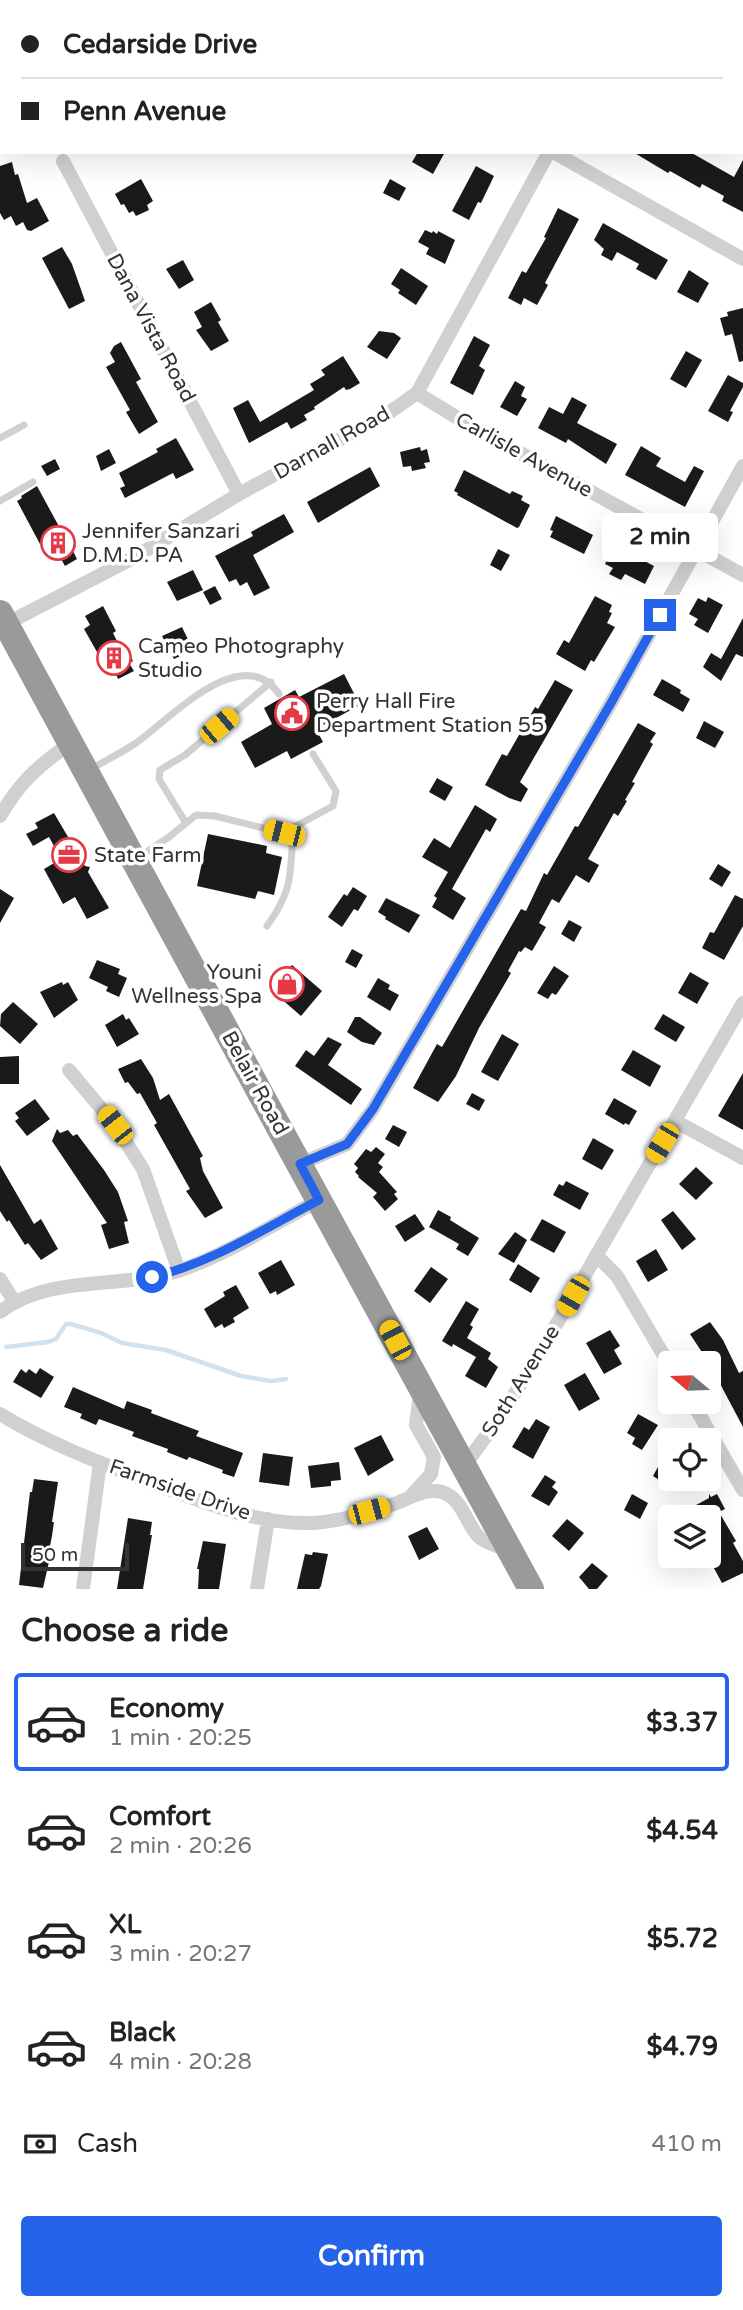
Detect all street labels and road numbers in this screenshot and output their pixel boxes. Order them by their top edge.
street label: Dana Vista Road [101,249,201,407]
street label: Darnall Road [270,401,394,485]
street label: Carlisle Avenue [451,407,597,503]
street label: Belair Road [216,1027,294,1139]
street label: Soth Avenue [477,1320,565,1442]
street label: Farmside Drive [106,1454,254,1526]

